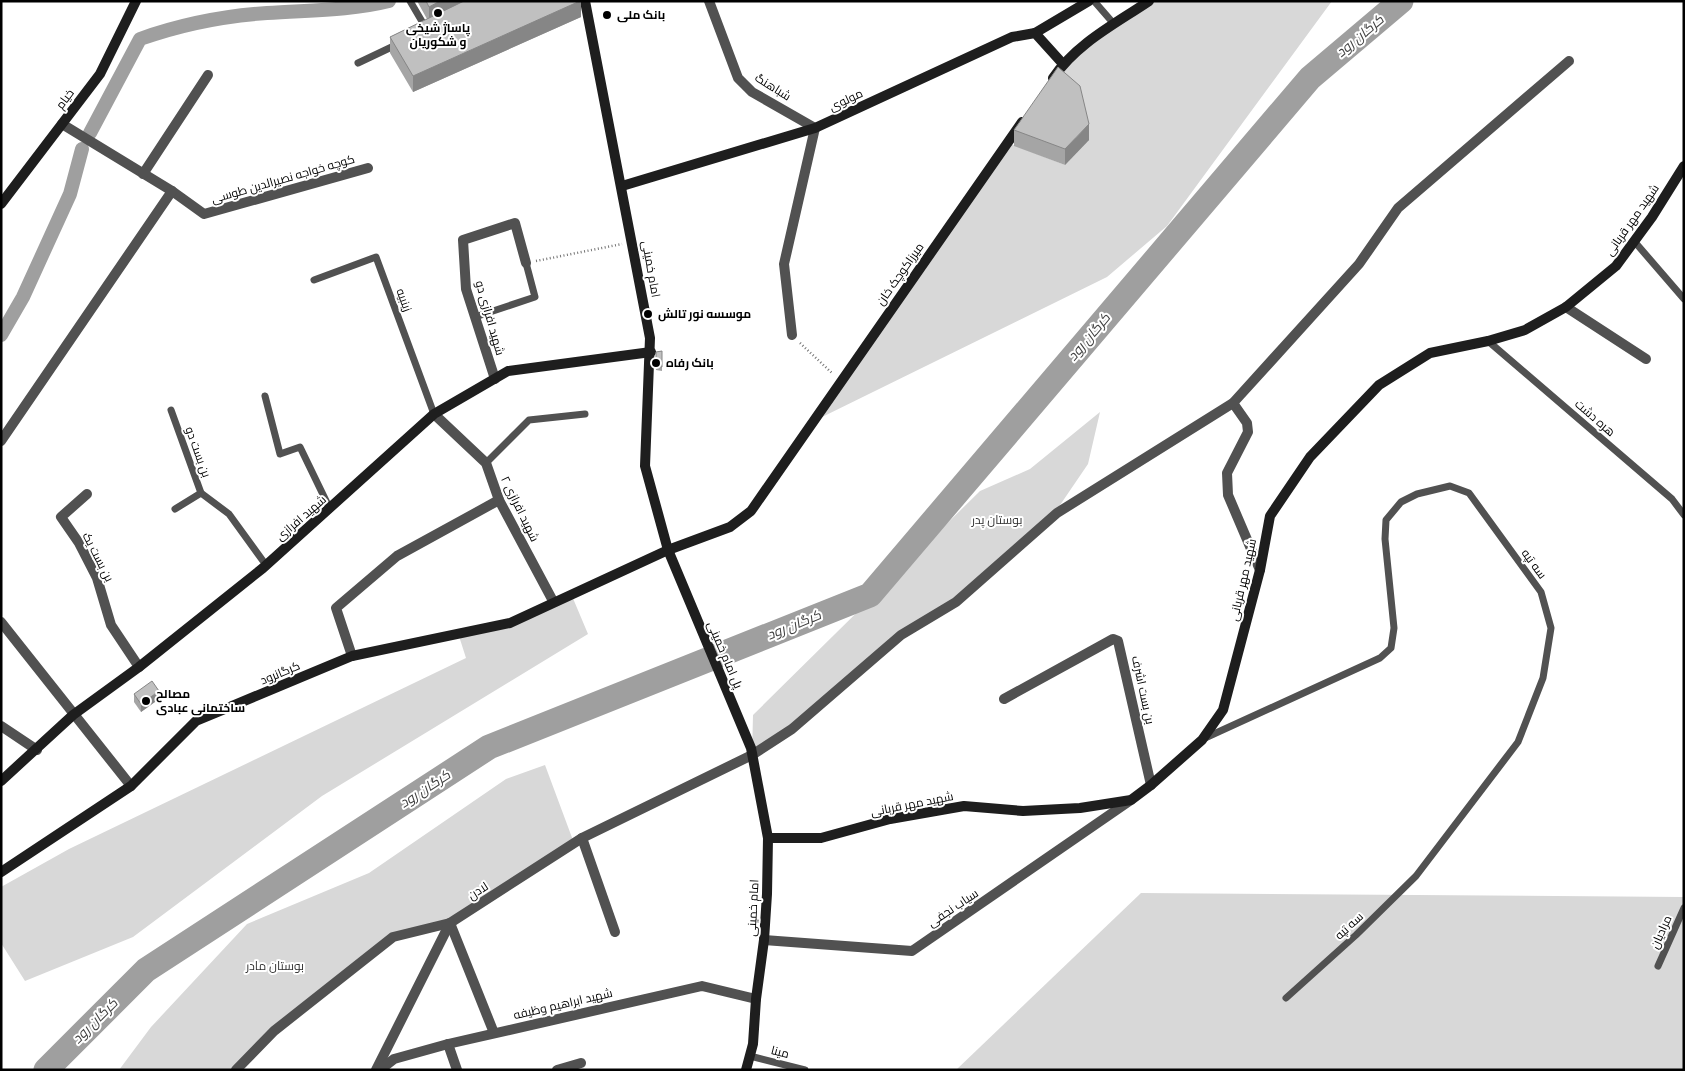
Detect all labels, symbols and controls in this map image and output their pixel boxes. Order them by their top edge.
marker: پاساژ شیخی و شکوریان [432,7,444,19]
place label: بانک ملی [617,8,665,23]
marker: بانک ملی [601,9,613,21]
water label: کرگان رود [1333,11,1388,61]
place label: پاساژ شیخی و شکوریان [406,21,471,50]
street label: شباهنگ [752,70,794,104]
street label: خیام [53,86,78,112]
street label: مولوی [827,86,865,114]
street label: کوچه خواجه نصیرالدین طوسی [210,152,357,208]
street label: شهید مهر قربانی [1602,181,1662,258]
street label: امام خمینی [638,240,663,299]
street label: میرزاکوچک خان [873,240,928,309]
street label: شهید افرازی دو [473,279,507,357]
street label: زینبیه [393,286,415,314]
place label: موسسه نور تالش [658,307,751,322]
marker: موسسه نور تالش [642,308,654,320]
water label: کرگان رود [1064,309,1114,364]
place label: بانک رفاه [666,356,714,371]
marker: بانک رفاه [650,357,662,369]
street label: هره دشت [1572,397,1618,439]
street label: بن بست دو [182,425,214,479]
street label: شهید افرازی ۲ [498,474,542,544]
street label: شهید افرازی [273,492,329,544]
park label: بوستان پدر [971,513,1022,529]
street label: بن بست یک [80,530,116,584]
street label: شهید مهر قربانی [1227,537,1259,623]
street label: سه تپه [1518,546,1550,582]
water label: کرگان رود [764,606,824,644]
street label: پل امام خمینی [703,619,746,692]
street label: بن بست اشرف [1129,655,1157,725]
street label: کرگانرود [258,658,302,688]
place label: مصالح ساختمانی عبادی [156,687,245,716]
marker: مصالح ساختمانی عبادی [140,695,152,707]
water label: کرگان رود [396,766,454,812]
street label: شهید مهر قربانی [869,789,955,819]
street label: لادن [465,879,491,903]
street label: امام خمینی [745,879,762,937]
street label: سیاب نجفی [925,886,981,930]
street label: سه تپه [1332,909,1367,943]
street label: مرادیان [1647,913,1675,951]
park label: بوستان مادر [245,959,304,973]
street label: شهید ابراهیم وظیفه [512,986,614,1023]
water label: کرگان رود [69,995,121,1047]
street label: مینا [769,1043,791,1061]

